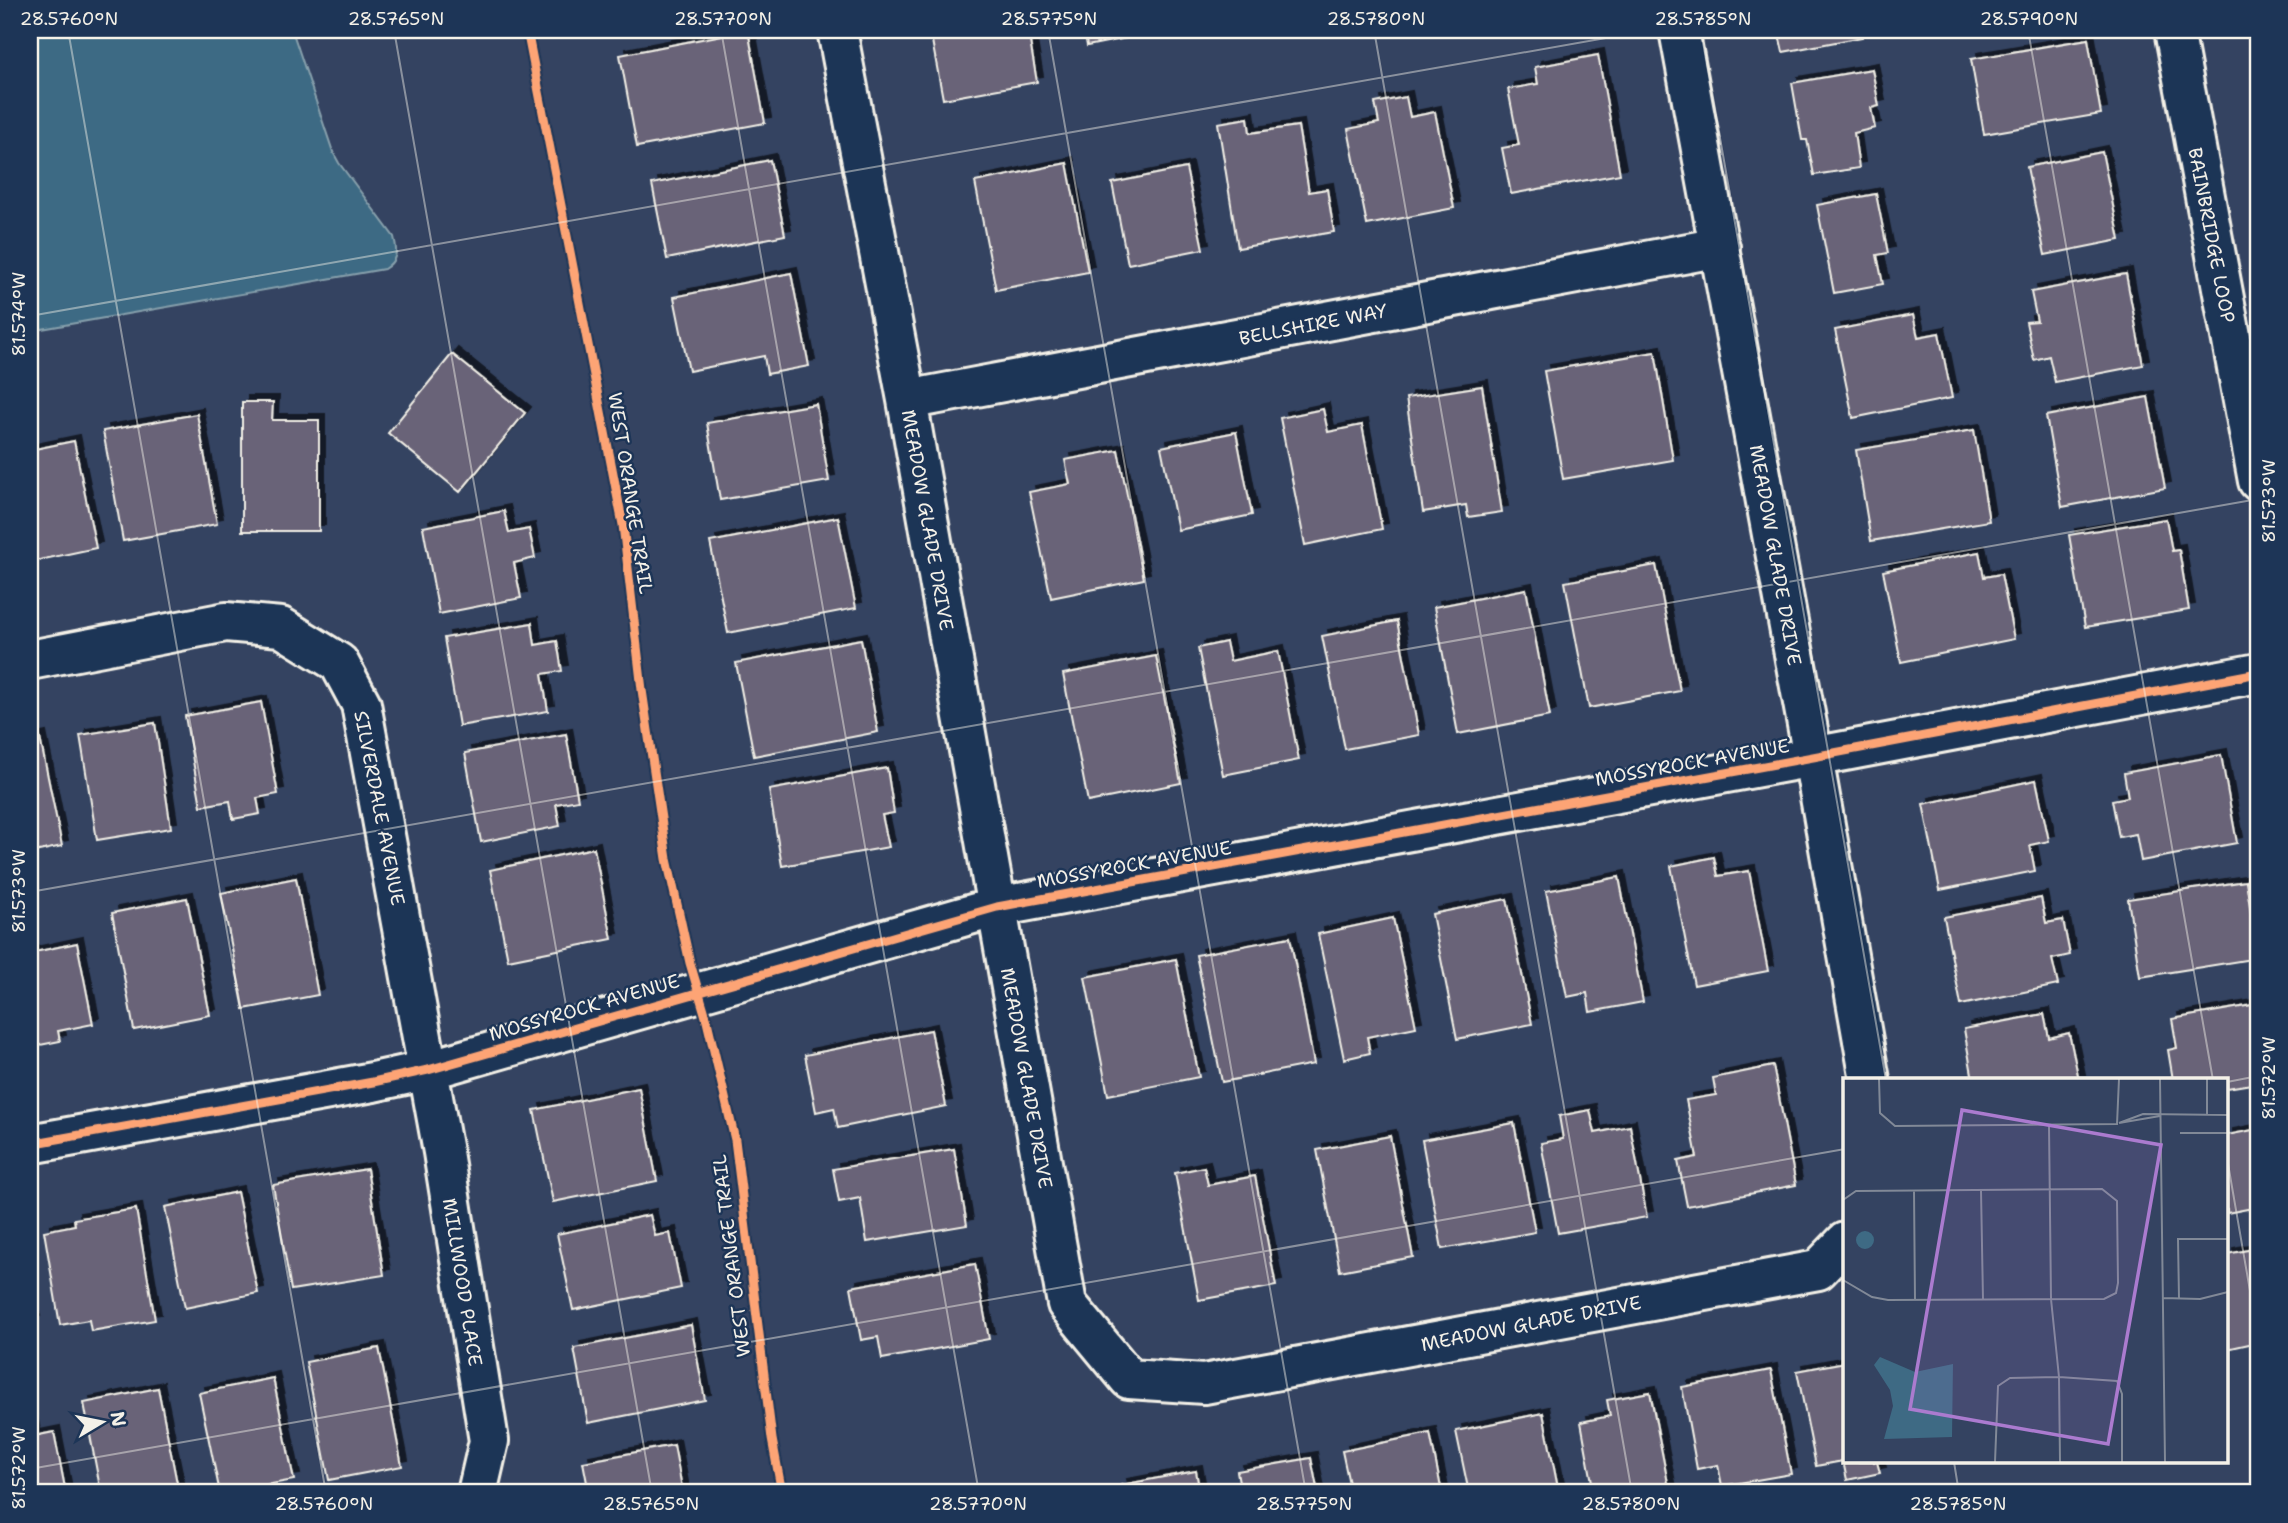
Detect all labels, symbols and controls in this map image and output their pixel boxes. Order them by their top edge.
text: 28.5760°N [20,7,118,31]
text: 28.5765°N [348,7,444,31]
text: 28.5770°N [674,7,772,31]
text: 28.5775°N [1001,7,1097,31]
text: 28.5780°N [1327,7,1425,31]
text: 28.5785°N [1655,7,1751,31]
text: 28.5790°N [1980,7,2078,31]
street label: BAINBRIDGE LOOP [2182,145,2241,325]
text: 81.574°W [7,272,31,356]
street label: BELLSHIRE WAY [1237,298,1390,351]
street label: WEST ORANGE TRAIL [602,390,659,596]
street label: MEADOW GLADE DRIVE [896,408,959,633]
street label: MEADOW GLADE DRIVE [1744,443,1807,668]
text: 81.573°W [2257,459,2281,543]
street label: SILVERDALE AVENUE [348,709,411,908]
street label: MOSSYROCK AVENUE [1593,733,1791,792]
street label: MOSSYROCK AVENUE [1035,835,1233,894]
text: 81.573°W [7,849,31,933]
street label: MEADOW GLADE DRIVE [995,966,1058,1191]
street label: MOSSYROCK AVENUE [486,968,682,1047]
text: 81.572°W [2257,1036,2281,1120]
inset map [1843,1078,2228,1464]
street label: WEST ORANGE TRAIL [707,1153,756,1359]
street label: MILLWOOD PLACE [437,1196,488,1368]
street label: MEADOW GLADE DRIVE [1419,1290,1643,1357]
north arrow [66,1386,136,1456]
text: N [105,1410,132,1429]
text: 81.572°W [7,1426,31,1510]
text: 28.5760°N [275,1492,373,1516]
text: 28.5765°N [603,1492,699,1516]
text: 28.5770°N [929,1492,1027,1516]
text: 28.5775°N [1256,1492,1352,1516]
text: 28.5780°N [1582,1492,1680,1516]
text: 28.5785°N [1910,1492,2006,1516]

